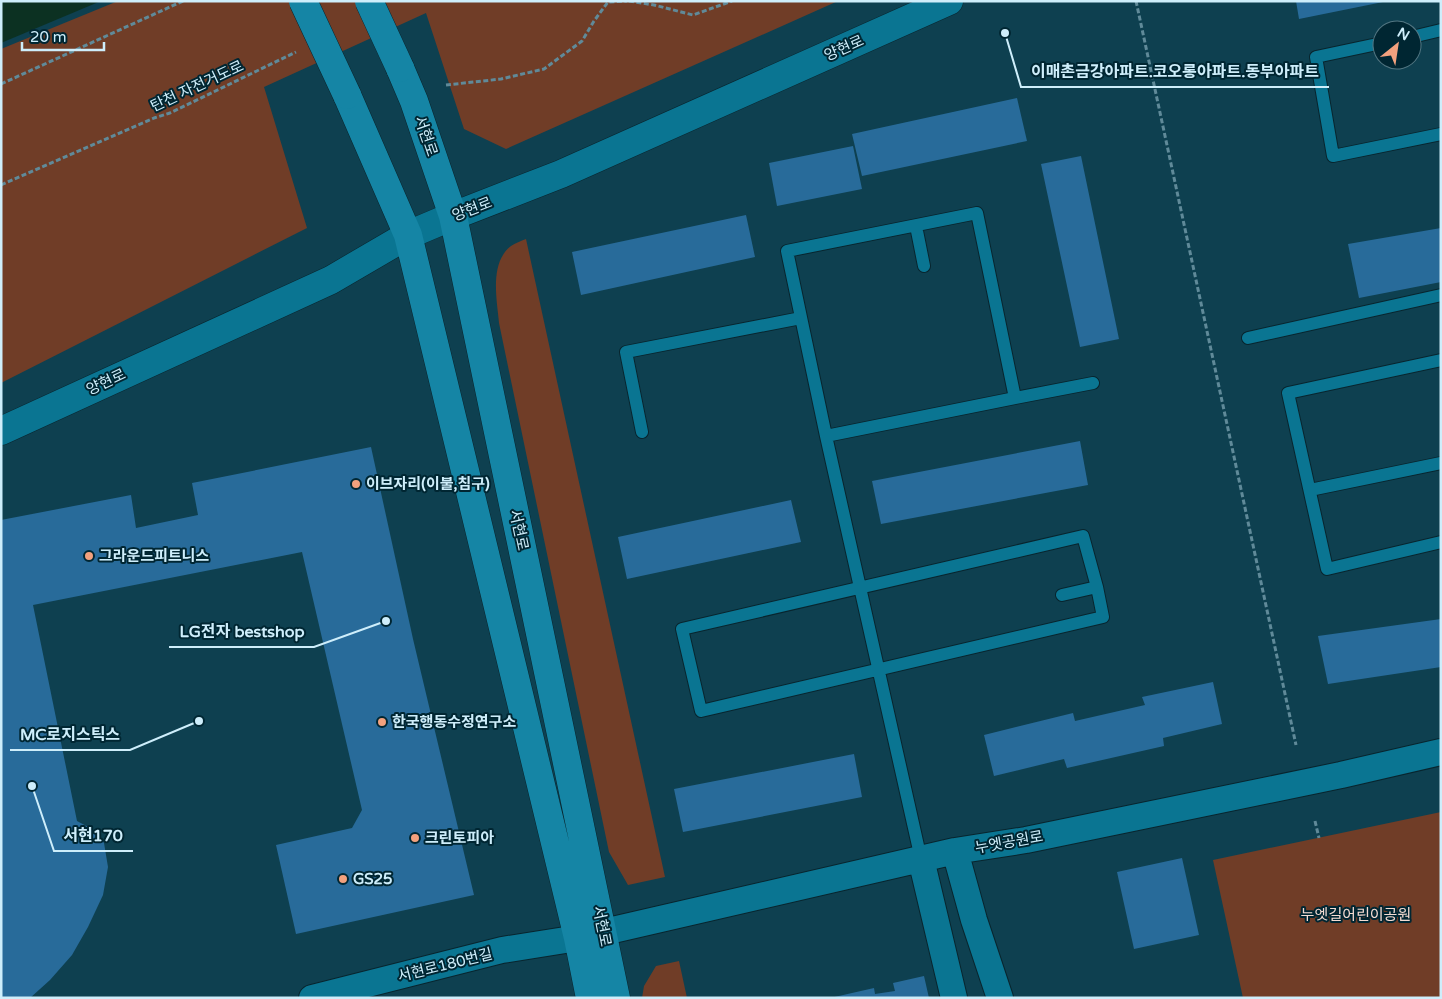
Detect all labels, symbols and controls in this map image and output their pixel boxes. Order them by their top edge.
scale bar [22,20,105,52]
north arrow [1372,20,1422,70]
text: N [1394,24,1412,44]
text: 20 m [30,28,67,46]
street label: 양현로 [821,31,867,65]
callout: 이매촌금강아파트.코오롱아파트.동부아파트 [1021,56,1329,87]
street label: 탄천 자전거도로 [148,57,246,115]
text: 이매촌금강아파트.코오롱아파트.동부아파트 [1031,62,1319,82]
street label: 서현로 [411,113,441,159]
street label: 양현로 [449,193,495,225]
street label: 양현로 [83,365,129,399]
place label: 이브자리(이불,침구) [366,475,490,493]
marker: 이브자리(이불,침구) [350,478,362,490]
street label: 서현로 [506,508,532,552]
place label: 그라운드피트니스 [99,547,210,565]
marker: 그라운드피트니스 [83,550,95,562]
callout: LG전자 bestshop [169,616,314,647]
text: LG전자 bestshop [179,622,305,642]
place label: 한국행동수정연구소 [392,713,516,731]
marker: 한국행동수정연구소 [376,716,388,728]
callout: MC로지스틱스 [10,719,130,750]
text: MC로지스틱스 [20,725,120,745]
callout: 서현170 [54,820,133,851]
text: 서현170 [63,826,123,846]
street label: 누엣공원로 [973,827,1045,857]
place label: 크린토피아 [425,829,494,847]
marker: 크린토피아 [409,832,421,844]
place label: GS25 [353,870,392,888]
marker: GS25 [337,873,349,885]
street label: 서현로 [589,904,615,948]
park label: 누엣길어린이공원 [1301,906,1411,924]
street label: 서현로180번길 [396,945,494,985]

